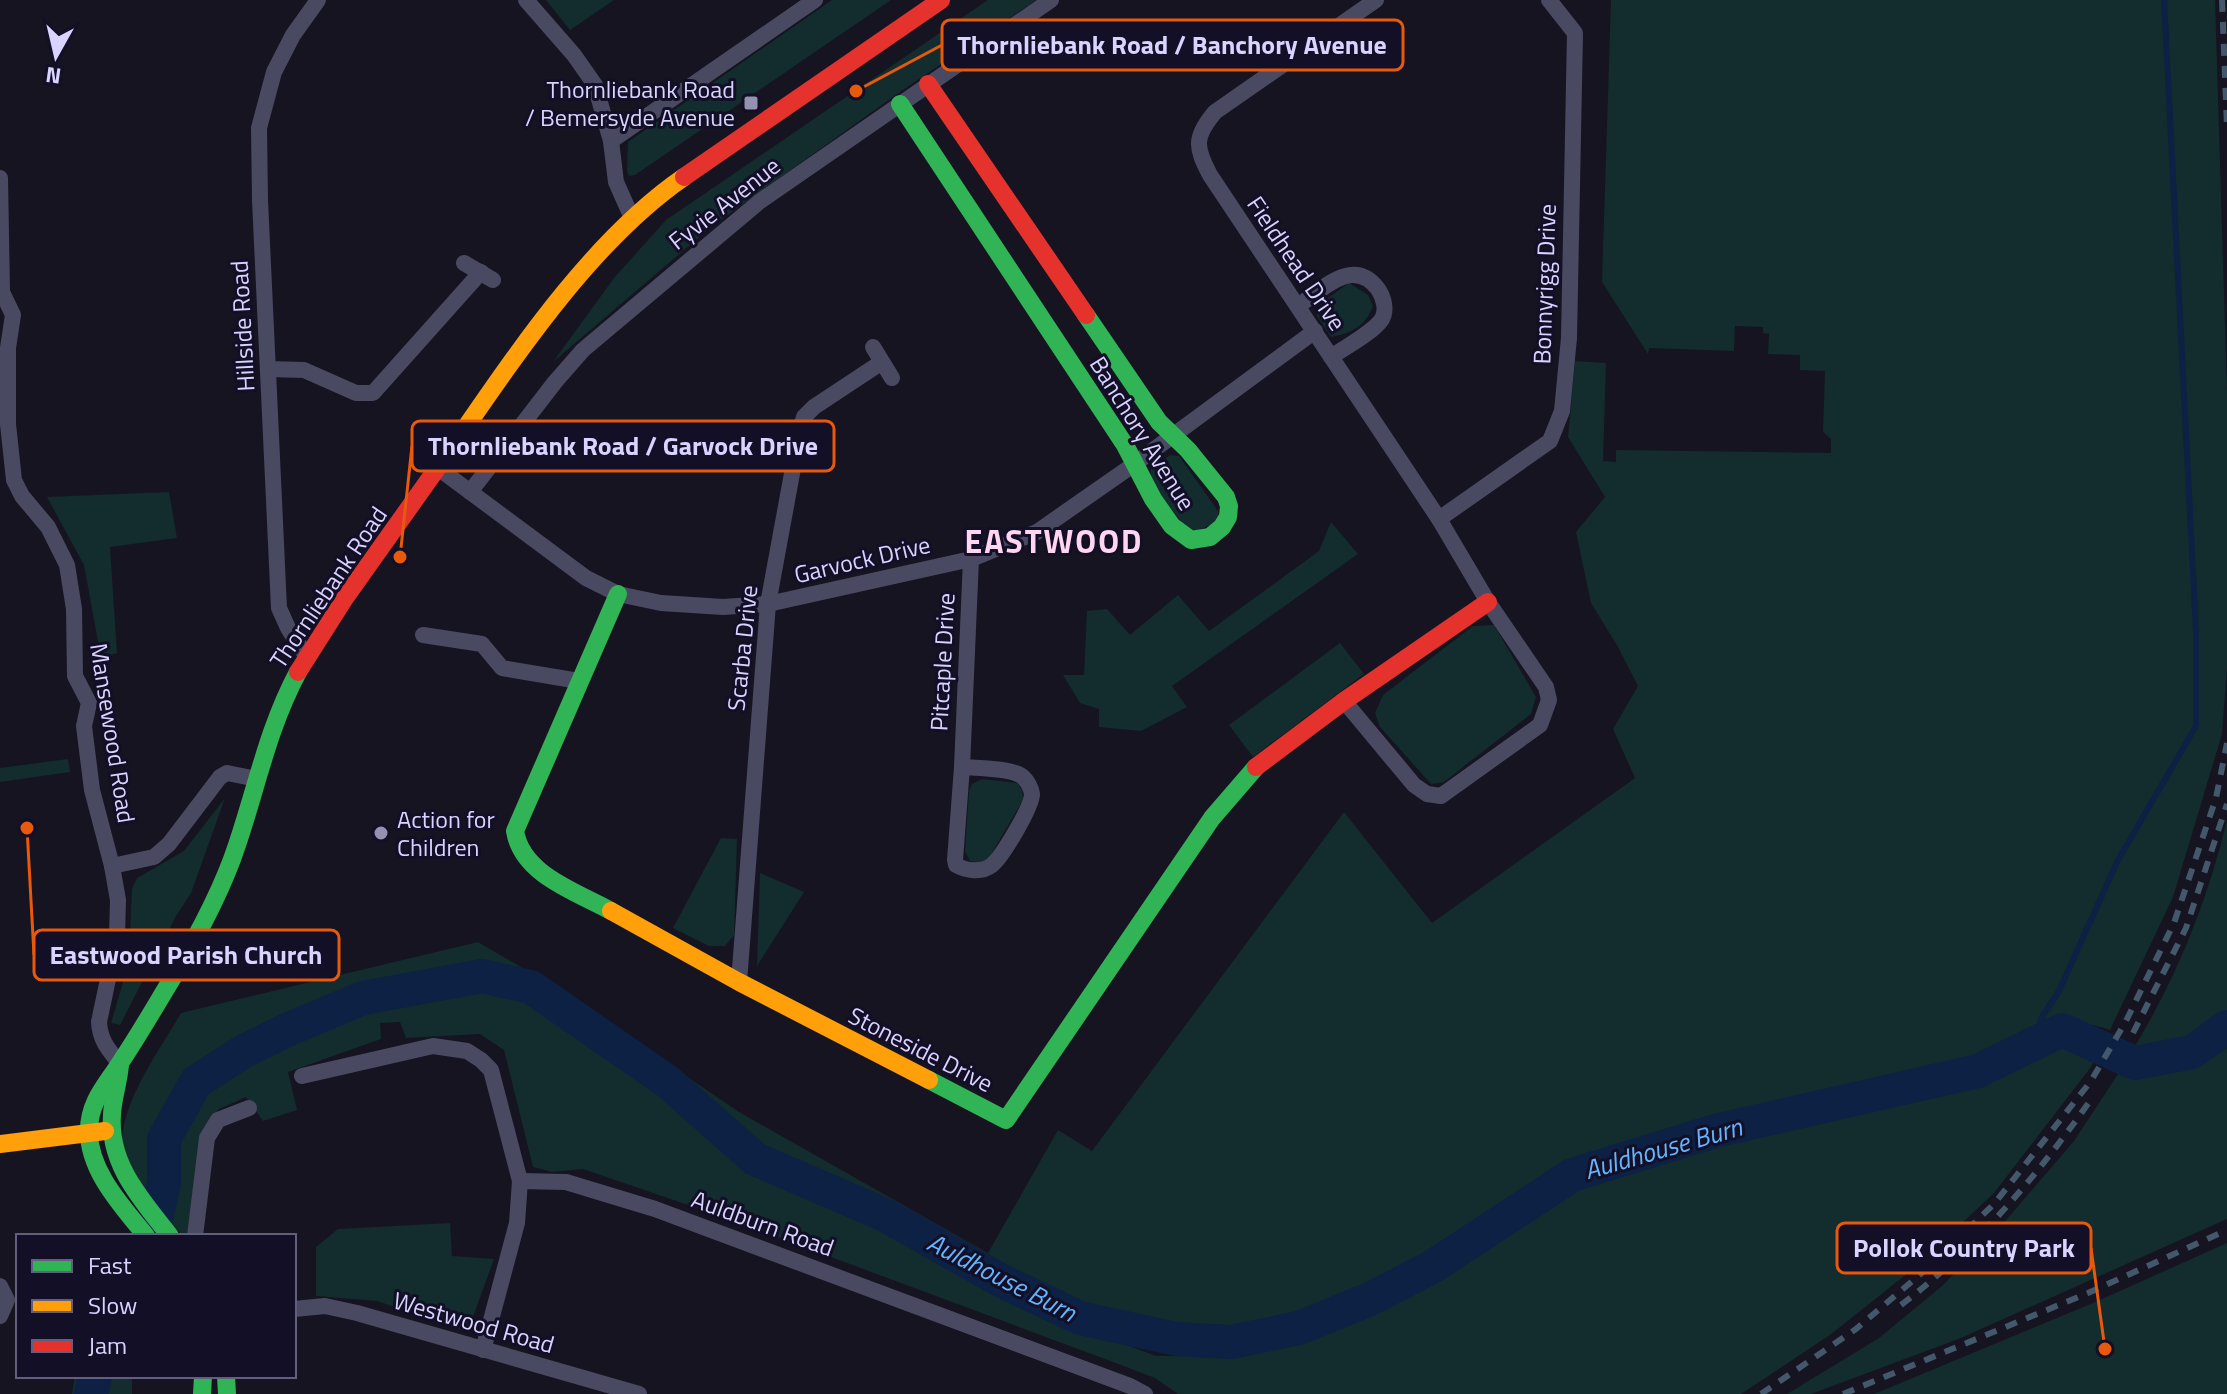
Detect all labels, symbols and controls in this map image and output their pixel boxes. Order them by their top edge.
north arrow [16,16,96,96]
callout: Thornliebank Road / Banchory Avenue [942,20,1403,70]
text: Thornliebank Road / Banchory Avenue [957,25,1387,64]
text: N [43,58,63,94]
place label: Thornliebank Road / Bemersyde Avenue [525,71,735,135]
marker: Thornliebank Road / Bemersyde Avenue [742,94,760,112]
street label: Fyvie Avenue [660,148,788,258]
street label: Fieldhead Drive [1239,188,1355,338]
street label: Bonnyrigg Drive [1523,203,1565,365]
street label: Hillside Road [221,260,263,392]
street label: Banchory Avenue [1081,349,1205,517]
callout: Thornliebank Road / Garvock Drive [412,421,834,471]
text: Thornliebank Road / Garvock Drive [428,426,818,465]
street label: Thornliebank Road [260,499,396,675]
district label: EASTWOOD [965,517,1143,565]
street label: Garvock Drive [790,526,934,592]
street label: Scarba Drive [718,583,766,713]
street label: Pitcaple Drive [920,592,964,732]
street label: Mansewood Road [81,640,145,826]
place label: Action for Children [397,801,495,865]
marker: Action for Children [372,824,390,842]
callout: Eastwood Parish Church [34,930,339,980]
text: Eastwood Parish Church [50,935,322,974]
street label: Stoneside Drive [842,997,1000,1101]
water label: Auldhouse Burn [1580,1107,1747,1189]
street label: Auldburn Road [687,1181,839,1265]
water label: Auldhouse Burn [921,1223,1084,1332]
callout: Pollok Country Park [1837,1223,2091,1273]
text: Pollok Country Park [1853,1228,2076,1267]
legend [16,1234,296,1378]
text: Fast [88,1247,132,1283]
street label: Westwood Road [389,1282,559,1362]
text: Slow [88,1287,137,1323]
text: Jam [88,1327,127,1363]

